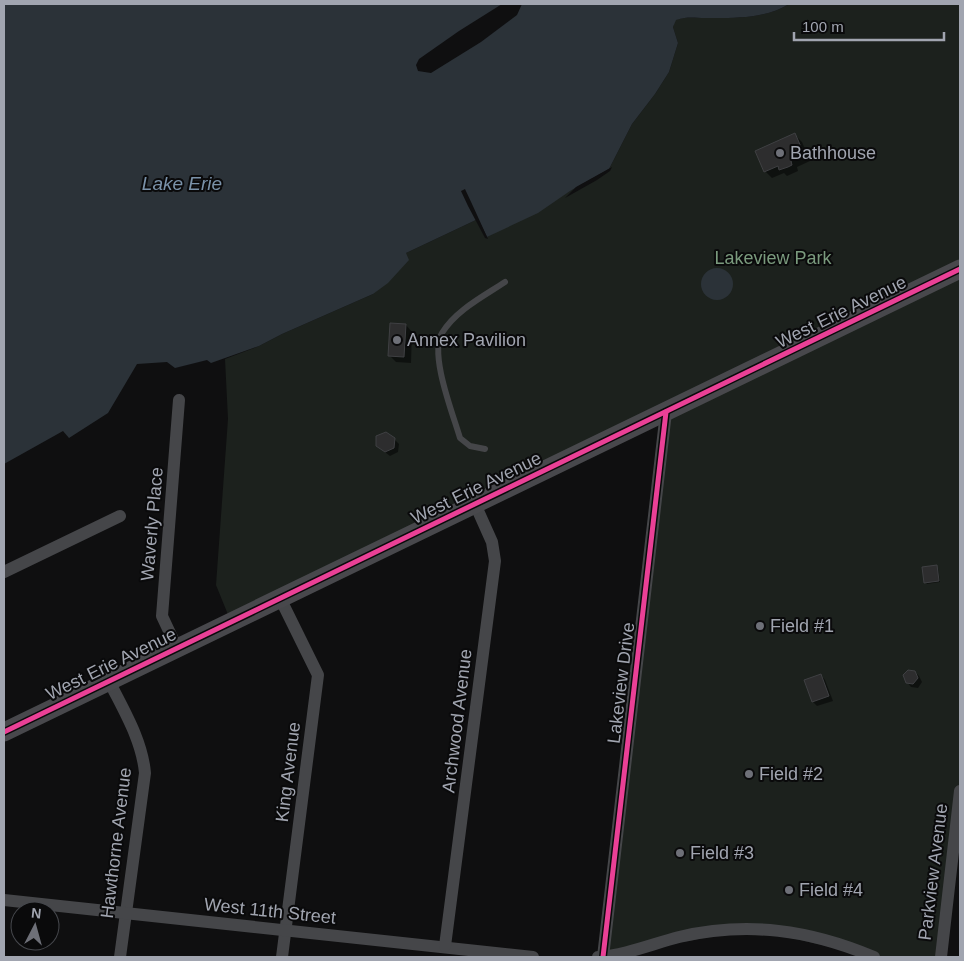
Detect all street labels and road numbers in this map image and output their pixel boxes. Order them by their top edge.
street label: West Erie Avenue [773,272,909,352]
street label: West Erie Avenue [408,448,544,528]
street label: Waverly Place [137,466,167,582]
street label: Lakeview Drive [604,621,638,745]
street label: West Erie Avenue [43,624,179,704]
street label: Archwood Avenue [438,648,476,794]
street label: King Avenue [272,721,304,823]
street label: Hawthorne Avenue [97,766,135,920]
street label: Parkview Avenue [915,802,951,942]
street label: West 11th Street [203,894,337,928]

